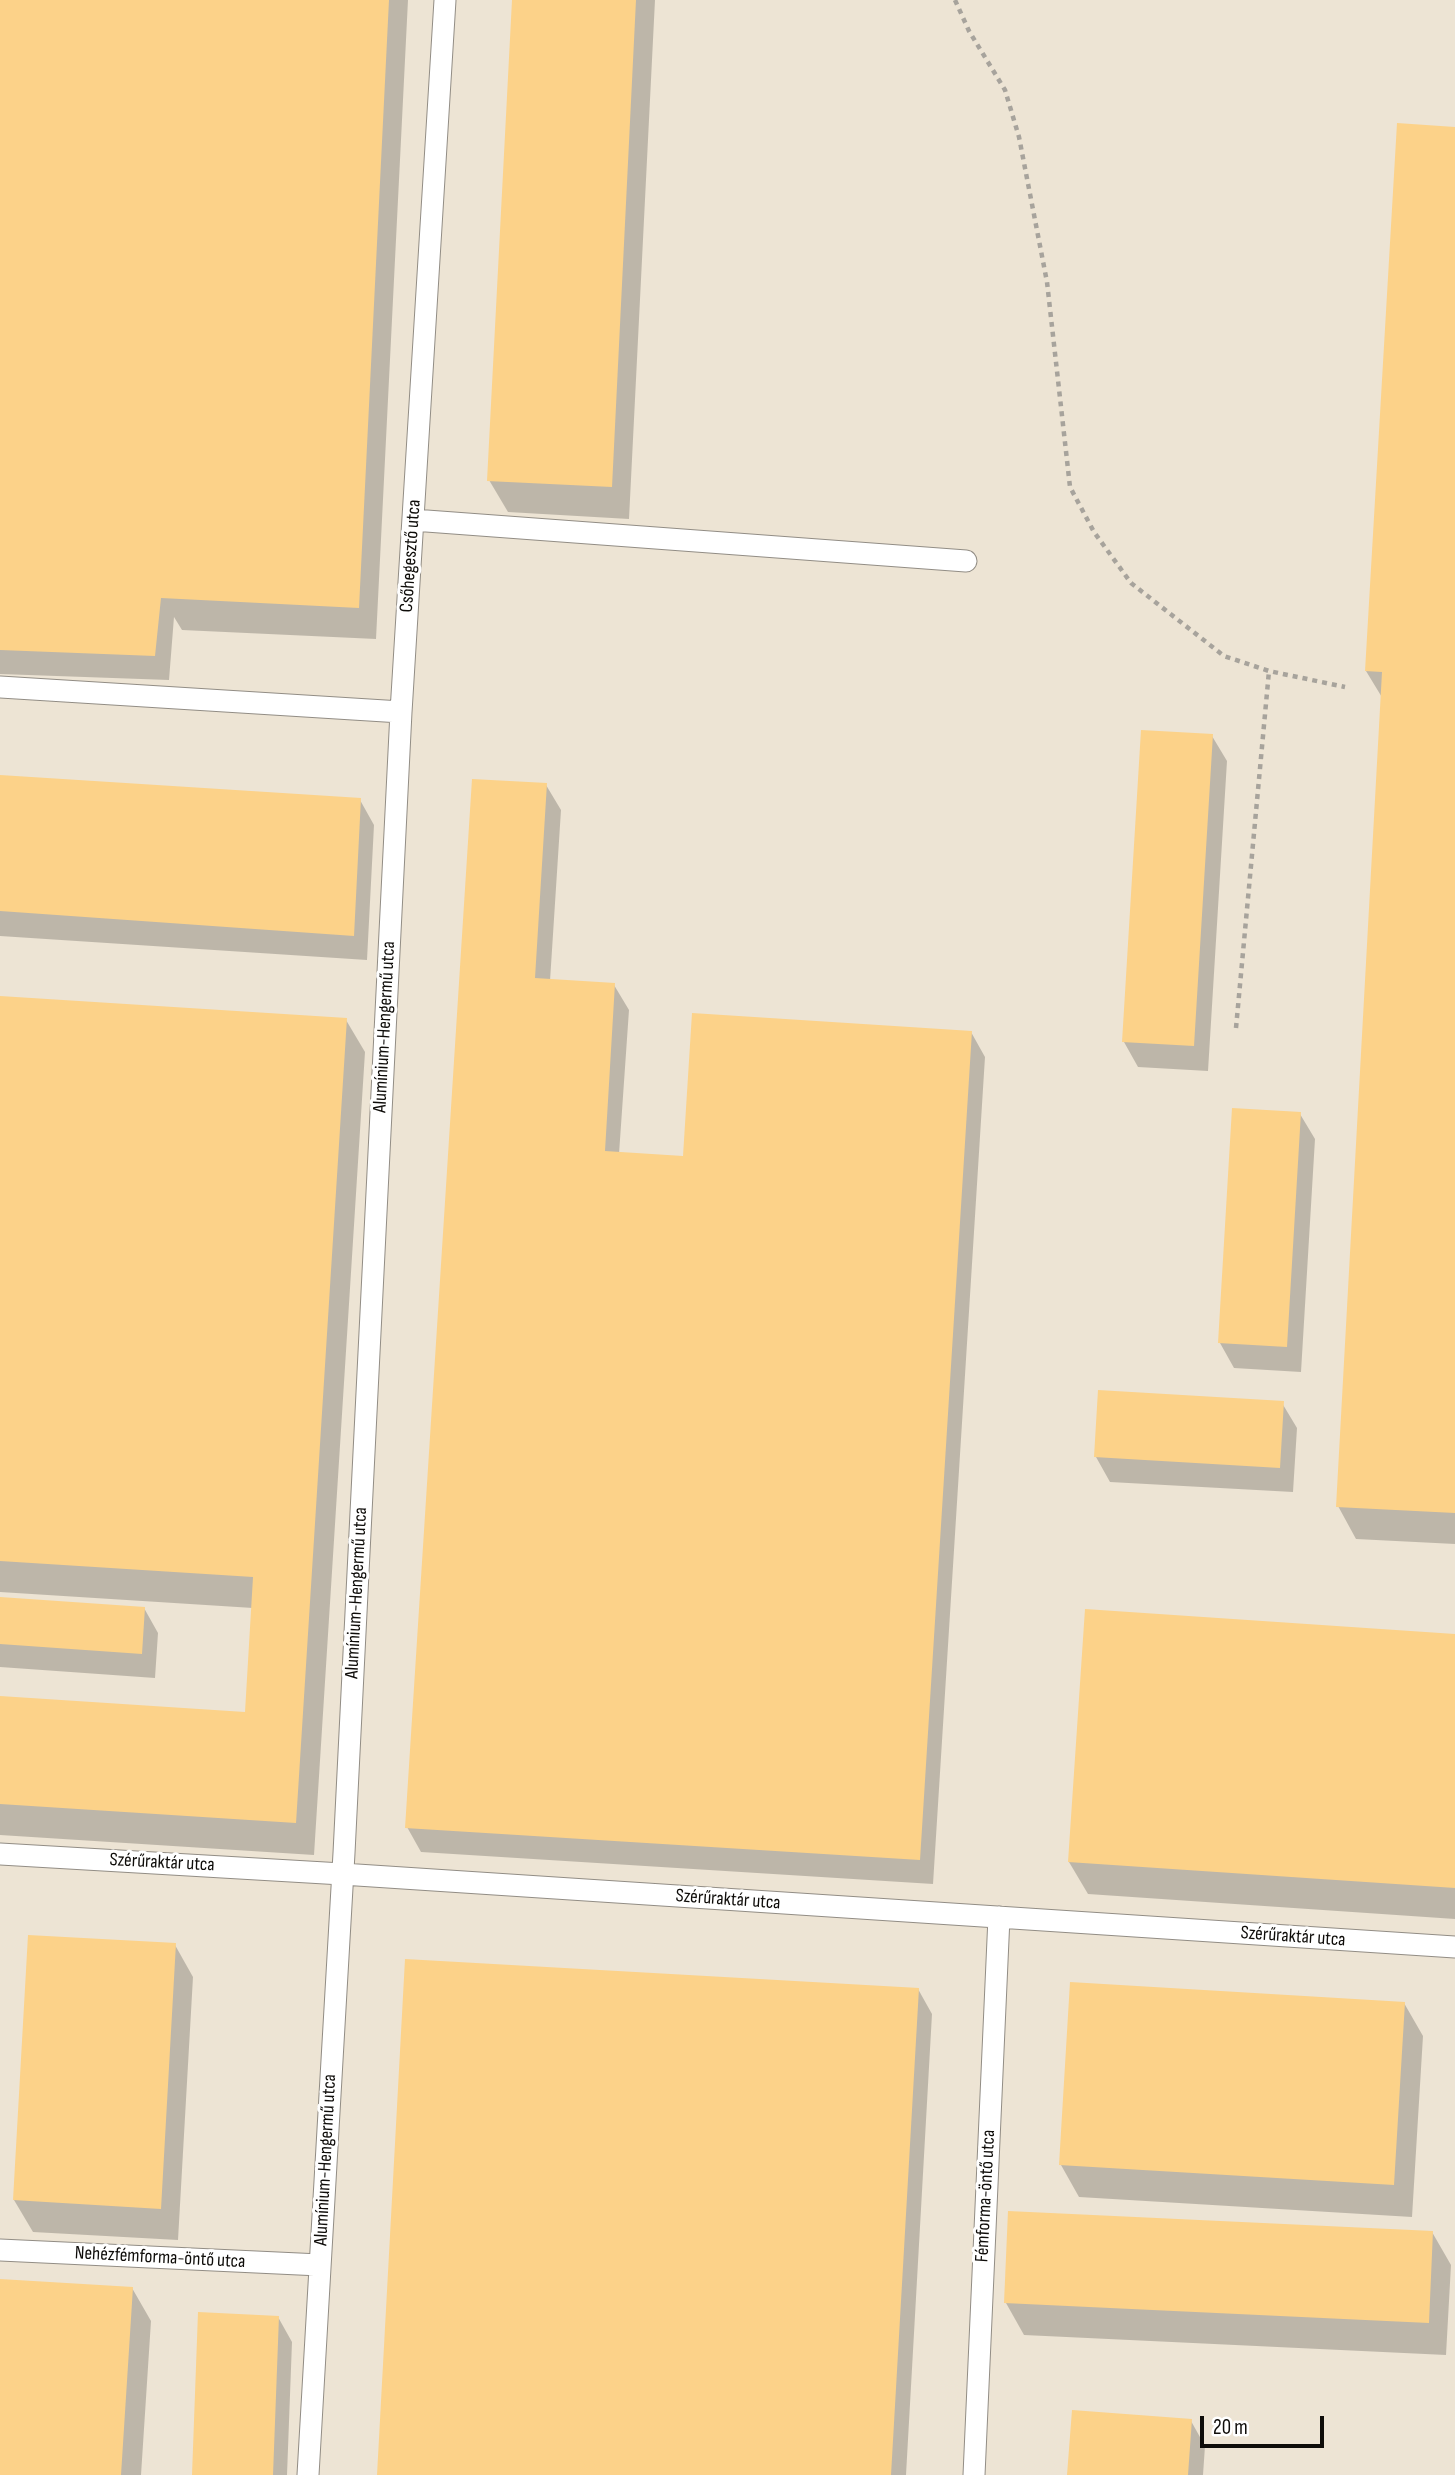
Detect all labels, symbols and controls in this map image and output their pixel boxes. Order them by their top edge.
street label: Csőhegesztő utca [396,499,426,613]
street label: Alumínium-Hengermű utca [369,941,401,1113]
street label: Alumínium-Hengermű utca [341,1507,373,1679]
street label: Szérűraktár utca [109,1849,215,1877]
street label: Szérűraktár utca [675,1885,781,1915]
street label: Szérűraktár utca [1240,1922,1346,1952]
street label: Alumínium-Hengermű utca [310,2074,342,2246]
street label: Fémforma-öntő utca [971,2129,1001,2263]
street label: Nehézfémforma-öntő utca [74,2242,246,2274]
scale bar [1203,2402,1327,2446]
text: 20 m [1213,2415,1248,2440]

